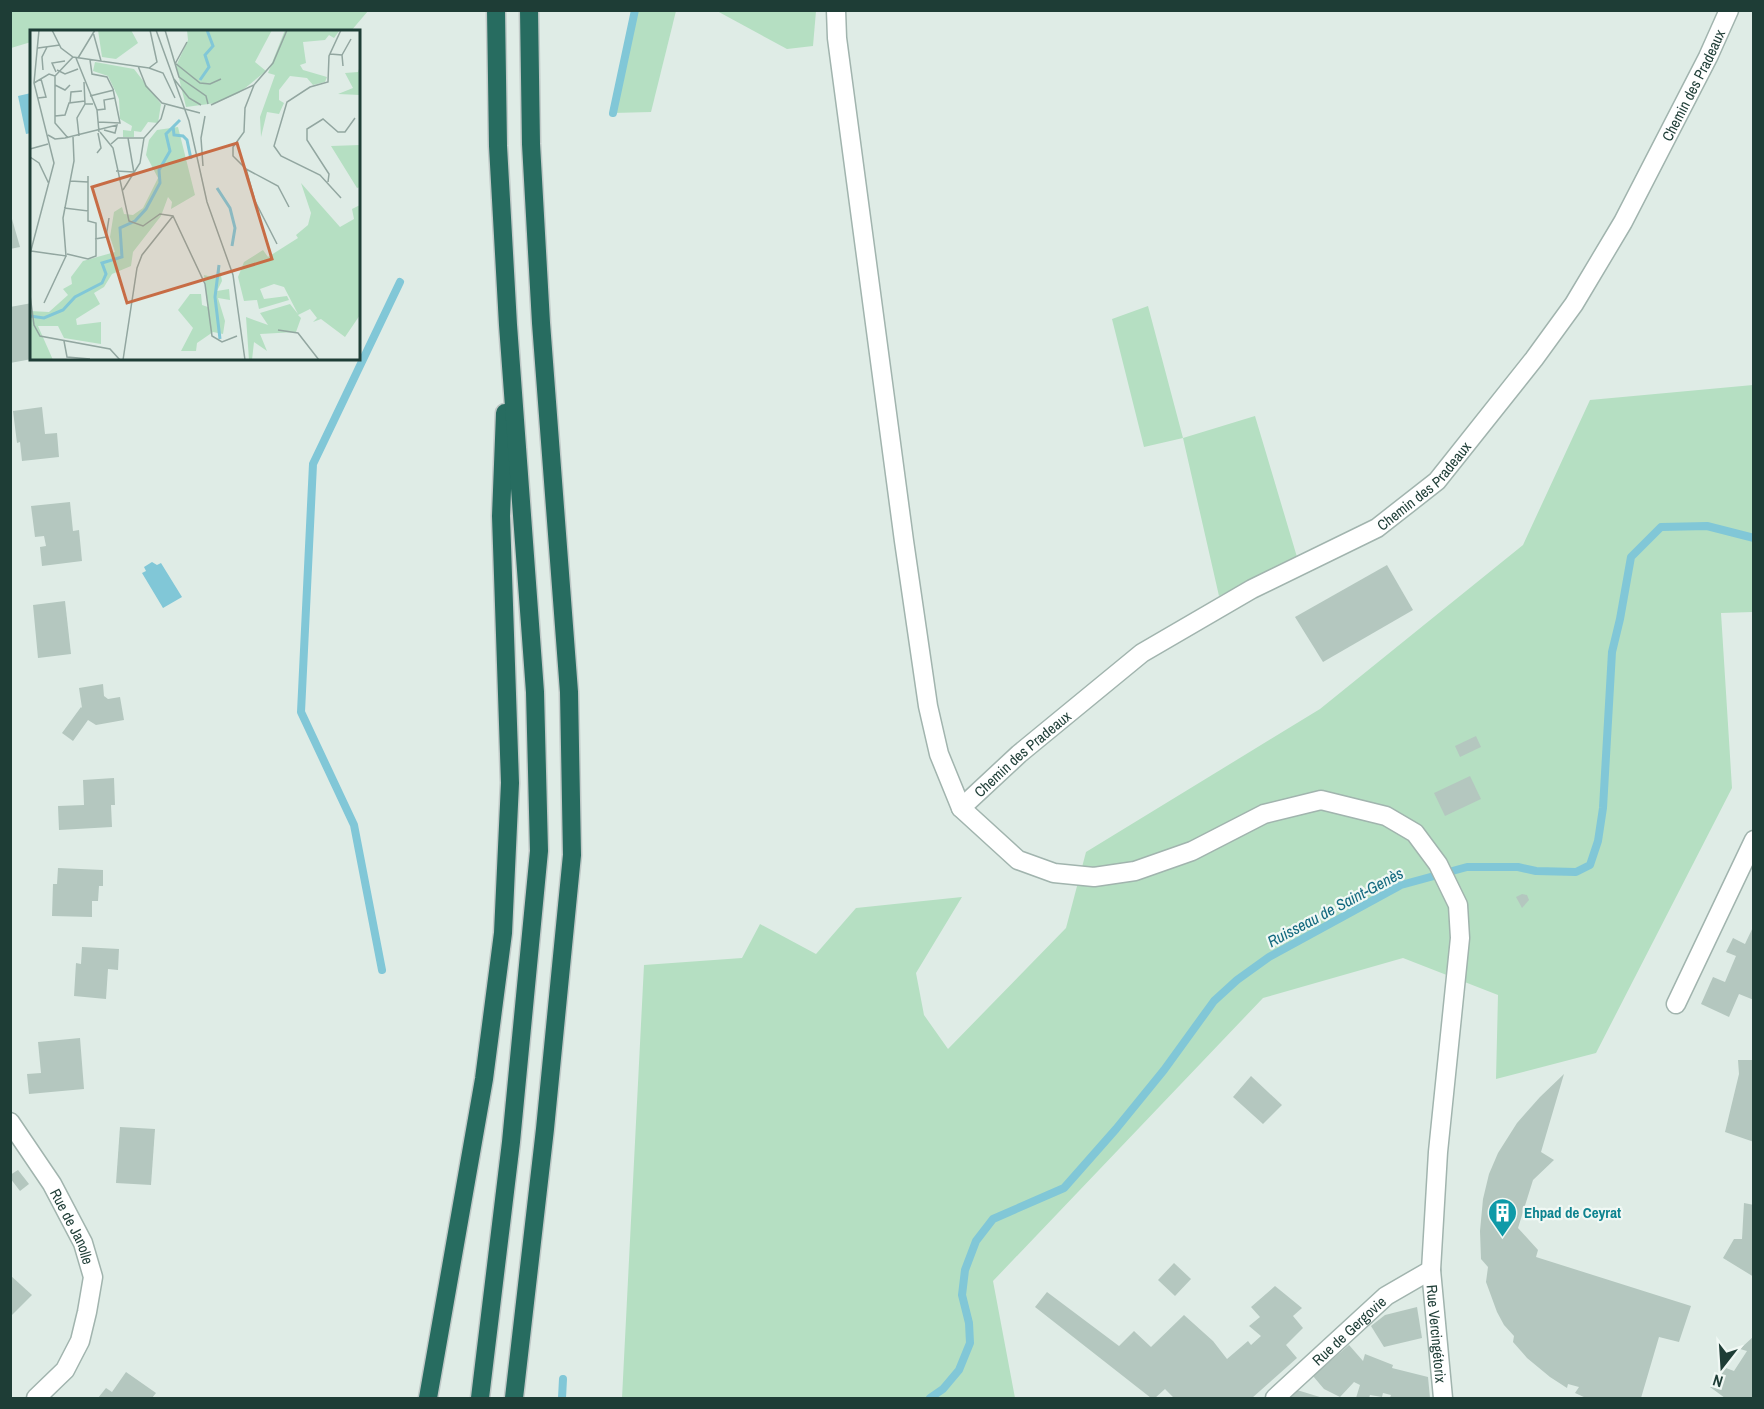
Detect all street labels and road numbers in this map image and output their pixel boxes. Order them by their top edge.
street label: Chemin des Pradeaux [1656,25,1730,145]
street label: Chemin des Pradeaux [1372,436,1476,535]
street label: Chemin des Pradeaux [969,705,1076,802]
street label: Rue de Janolle [46,1184,99,1267]
street label: Rue Vercingétorix [1422,1284,1452,1385]
street label: Rue de Gergovie [1307,1291,1390,1370]

